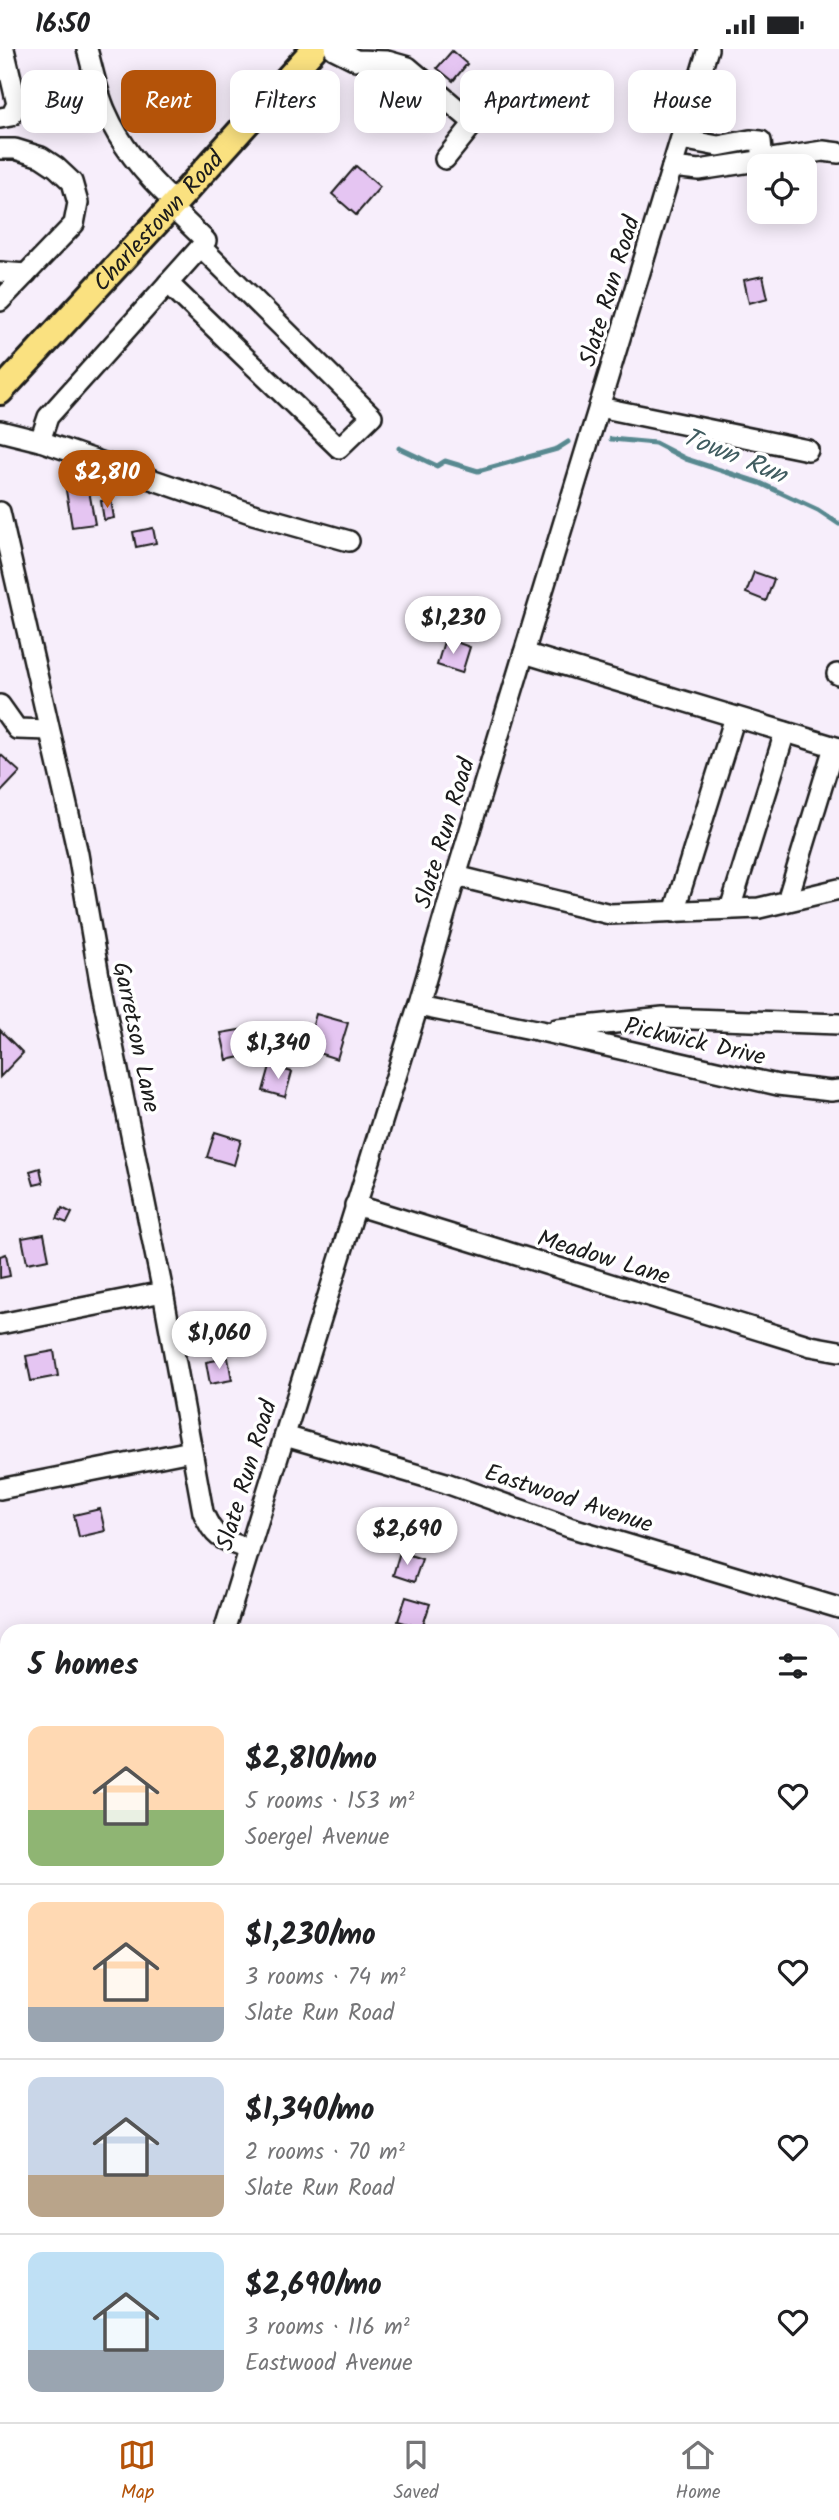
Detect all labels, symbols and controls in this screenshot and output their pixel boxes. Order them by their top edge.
text: 16:50 [35,4,90,46]
chip: Buy [21,70,107,133]
chip: Rent [121,70,216,133]
chip: Filters [230,70,340,133]
chip: New [354,70,446,133]
chip: Apartment [460,70,614,133]
chip: House [628,70,736,133]
street label: Charlestown Road [84,141,235,301]
map controls [747,154,817,224]
button: locate [747,154,817,224]
street label: Slate Run Road [569,210,652,372]
water label: Town Run [676,417,795,498]
pin: $2,810 [50,451,164,510]
text: $2,810 [74,455,140,491]
pin: $1,230 [396,597,510,656]
text: $1,230 [421,601,485,637]
street label: Slate Run Road [404,752,487,914]
street label: Garretson Lane [101,958,171,1117]
street label: Pickwick Drive [620,1007,769,1078]
pin: $1,340 [221,1021,335,1081]
text: $1,340 [246,1026,310,1062]
street label: Meadow Lane [532,1220,675,1297]
pin: $1,060 [162,1311,276,1371]
text: $1,060 [188,1316,250,1352]
street label: Slate Run Road [206,1394,289,1556]
street label: Eastwood Avenue [479,1454,658,1545]
pin: $2,690 [350,1507,464,1567]
text: $2,690 [373,1512,441,1548]
text: 5 homes [28,1642,139,1690]
icon: filters [774,1647,812,1685]
text: $2,810/mo [245,1736,377,1784]
icon: home [84,1754,168,1838]
icon: heart [774,1777,812,1815]
text: 5 rooms · 153 m² [245,1784,414,1820]
text: Soergel Avenue [245,1820,389,1856]
text: $1,230/mo [245,1912,376,1960]
icon: home [84,1930,168,2014]
icon: heart [774,1953,812,1991]
text: 3 rooms · 74 m² [245,1960,406,1996]
text: Slate Run Road [245,1996,394,2032]
text: $1,340/mo [245,2087,375,2135]
icon: home [84,2105,168,2189]
icon: heart [774,2128,812,2166]
text: 2 rooms · 70 m² [245,2135,405,2171]
text: Slate Run Road [245,2171,394,2207]
text: $2,690/mo [245,2262,382,2310]
icon: home [84,2280,168,2364]
icon: heart [774,2303,812,2341]
text: 3 rooms · 116 m² [245,2310,410,2346]
text: Eastwood Avenue [245,2346,413,2382]
tab: Map [118,2436,156,2508]
tab: Saved [393,2436,439,2508]
tab: Home [675,2436,721,2508]

